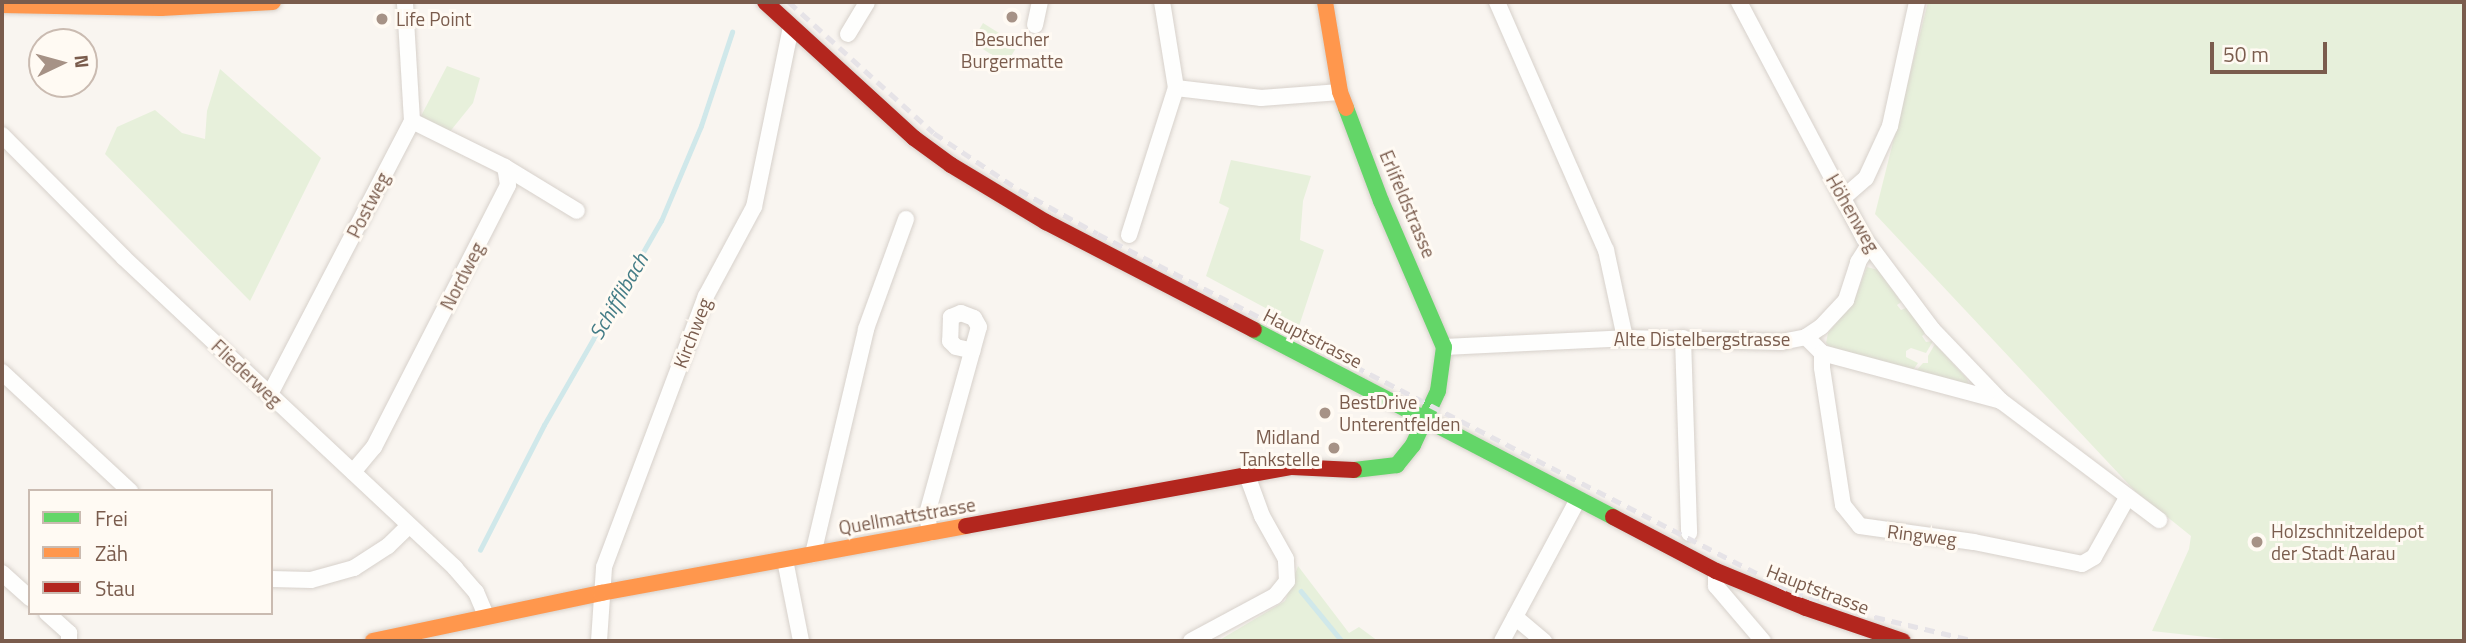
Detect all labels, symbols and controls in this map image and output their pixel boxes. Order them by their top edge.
place label: Life Point [396,8,471,30]
marker: Besucher Burgermatte [1004,9,1020,25]
marker: Life Point [374,11,390,27]
north arrow [28,28,98,98]
place label: Besucher Burgermatte [961,28,1063,72]
scale bar [2214,28,2331,72]
text: 50 m [2223,38,2269,70]
text: N [67,53,97,69]
street label: Erlifeldstrasse [1375,147,1441,261]
street label: Postweg [342,168,394,242]
street label: Höhenweg [1822,170,1884,256]
street label: Nordweg [435,238,489,314]
water label: Schifflibach [583,248,653,344]
street label: Kirchweg [668,295,716,371]
street label: Hauptstrasse [1260,303,1366,373]
street label: Alte Distelbergstrasse [1614,328,1790,350]
street label: Fliederweg [207,335,287,411]
place label: BestDrive Unterentfelden [1339,391,1460,435]
marker: BestDrive Unterentfelden [1317,405,1333,421]
place label: Midland Tankstelle [1239,426,1320,470]
marker: Midland Tankstelle [1326,440,1342,456]
legend [28,489,273,615]
street label: Quellmattstrasse [837,493,977,539]
text: Frei [95,502,128,534]
street label: Ringweg [1886,519,1958,551]
place label: Holzschnitzeldepot der Stadt Aarau [2271,520,2424,564]
marker: Holzschnitzeldepot der Stadt Aarau [2249,534,2265,550]
text: Zäh [95,537,128,569]
street label: Hauptstrasse [1764,559,1872,619]
text: Stau [95,572,135,604]

